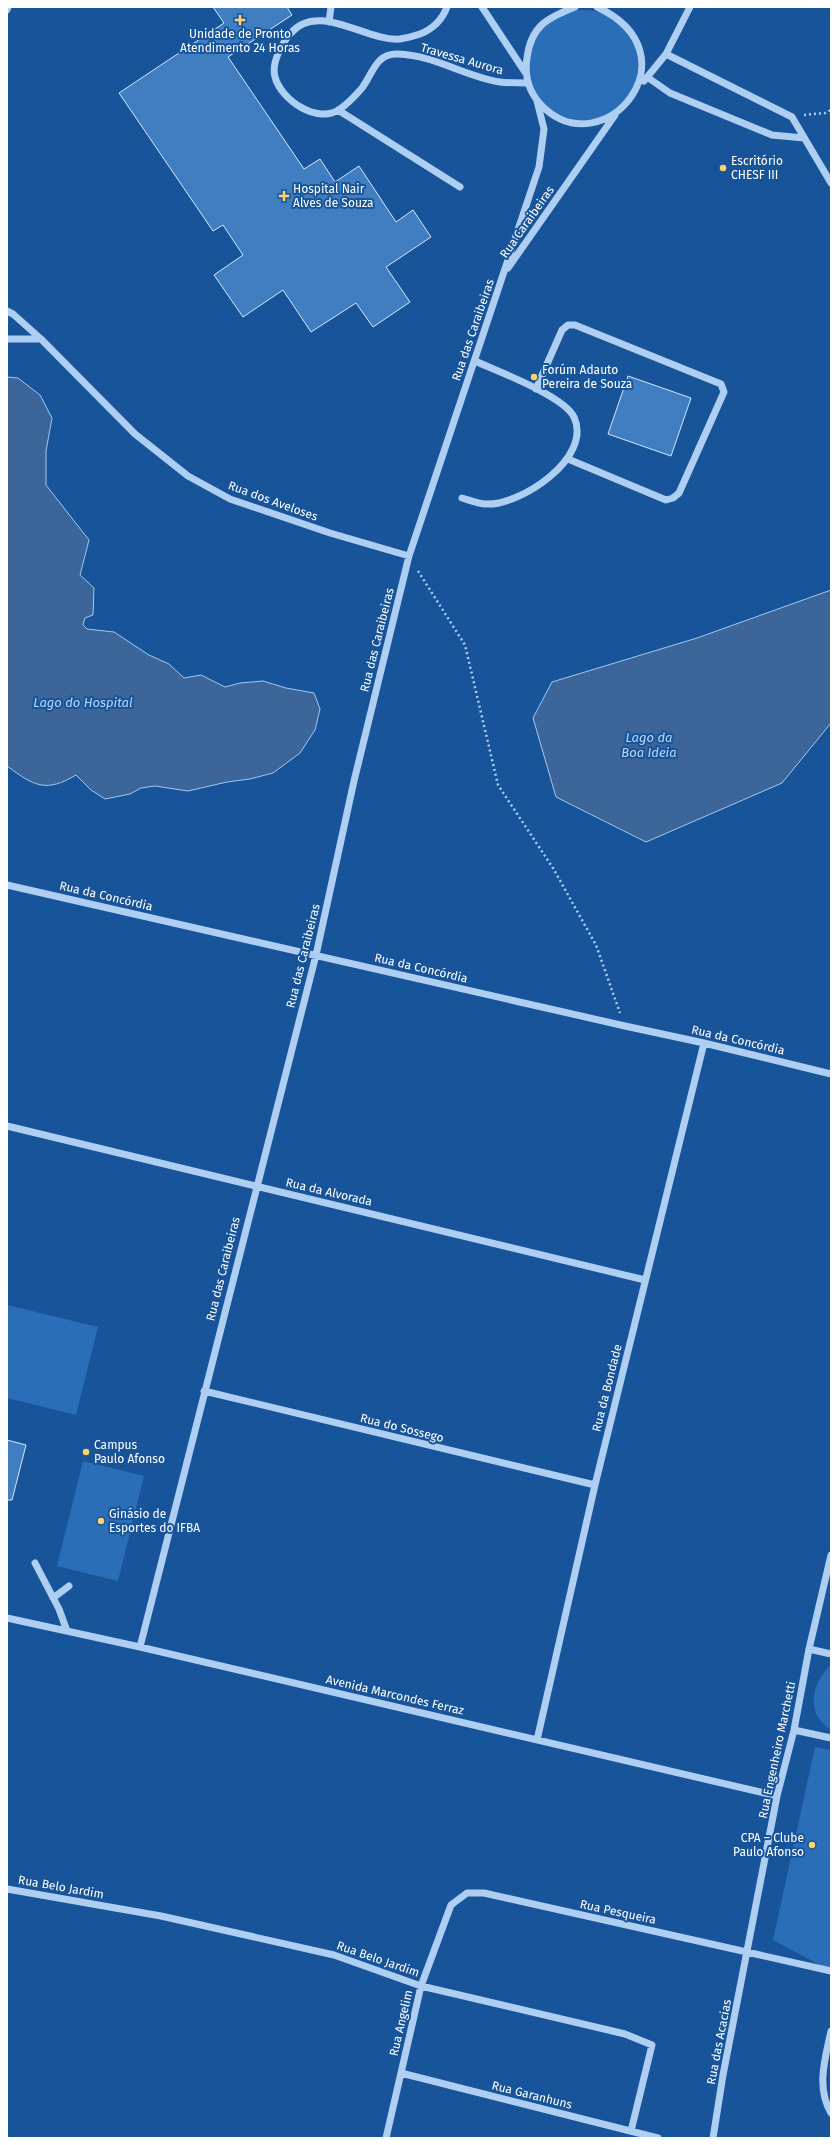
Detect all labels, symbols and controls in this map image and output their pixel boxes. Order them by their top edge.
marker: Unidade de Pronto Atendimento 24 Horas [234,14,246,26]
place label: Unidade de Pronto Atendimento 24 Horas [180,27,300,55]
street label: Travessa Aurora [419,41,505,77]
place label: Escritório CHESF III [731,154,783,182]
marker: Escritório CHESF III [718,163,728,173]
place label: Hospital Nair Alves de Souza [293,182,373,210]
street label: Rua Caraibeiras [497,183,557,261]
marker: Hospital Nair Alves de Souza [278,190,290,202]
street label: Rua das Caraibeiras [449,277,497,383]
place label: Forúm Adauto Pereira de Souza [542,363,632,391]
marker: Forúm Adauto Pereira de Souza [529,372,539,382]
street label: Rua dos Aveloses [226,478,320,524]
street label: Rua das Caraibeiras [357,586,397,694]
water label: Lago do Hospital [33,695,133,710]
water label: Lago da Boa Ideia [621,730,677,760]
street label: Rua da Concórdia [58,878,154,914]
street label: Rua das Caraibeiras [283,902,323,1010]
street label: Rua da Concórdia [373,950,469,986]
street label: Rua da Concórdia [690,1022,786,1058]
street label: Rua da Alvorada [284,1175,374,1209]
street label: Rua das Caraibeiras [203,1215,243,1323]
street label: Rua da Bondade [589,1343,625,1433]
street label: Rua do Sossego [359,1411,445,1445]
place label: Campus Paulo Afonso [94,1438,165,1466]
marker: Campus Paulo Afonso [81,1447,91,1457]
place label: Ginásio de Esportes do IFBA [109,1507,200,1535]
marker: Ginásio de Esportes do IFBA [96,1516,106,1526]
street label: Avenida Marcondes Ferraz [325,1672,465,1718]
street label: Rua Engenheiro Marchetti [756,1680,798,1820]
place label: CPA – Clube Paulo Afonso [733,1831,804,1859]
marker: CPA – Clube Paulo Afonso [807,1840,817,1850]
street label: Rua Belo Jardim [17,1873,105,1901]
street label: Rua Pesqueira [579,1897,657,1927]
street label: Rua Belo Jardim [335,1938,421,1980]
street label: Rua Angelim [387,1988,415,2058]
street label: Rua das Acacias [704,1998,734,2086]
street label: Rua Garanhuns [490,2078,574,2112]

